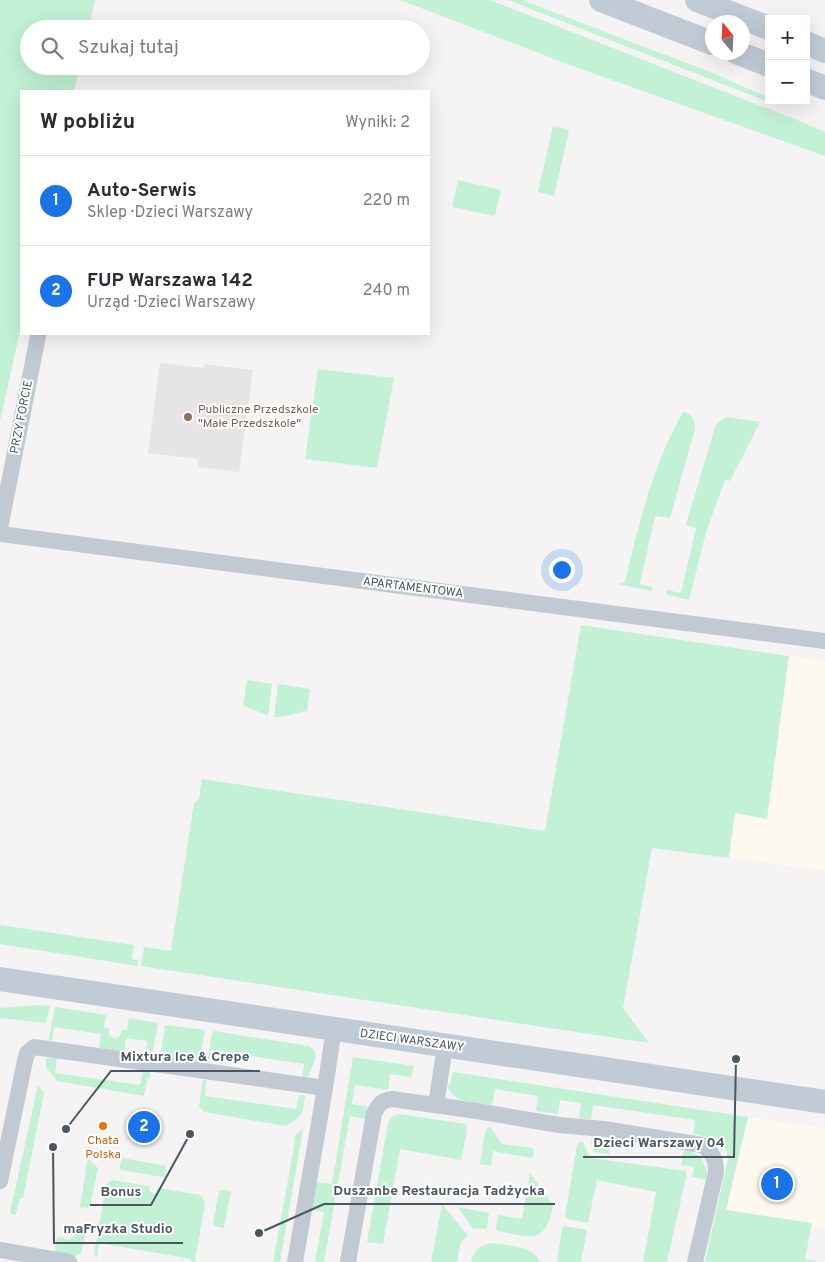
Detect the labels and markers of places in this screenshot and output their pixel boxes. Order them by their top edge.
place label: Publiczne Przedszkole "Małe Przedszkole" [198,402,319,432]
marker: Publiczne Przedszkole "Małe Przedszkole" [182,411,194,423]
callout: Mixtura Ice & Crepe [111,1042,260,1071]
pin: 2 [128,1108,160,1146]
marker: Chata Polska [97,1120,109,1132]
callout: Dzieci Warszawy 04 [583,1128,734,1157]
place label: Chata Polska [85,1133,121,1163]
pin: 1 [761,1165,793,1203]
callout: Duszanbe Restauracja Tadżycka [324,1175,555,1204]
callout: Bonus [90,1176,151,1205]
callout: maFryzka Studio [54,1214,183,1243]

